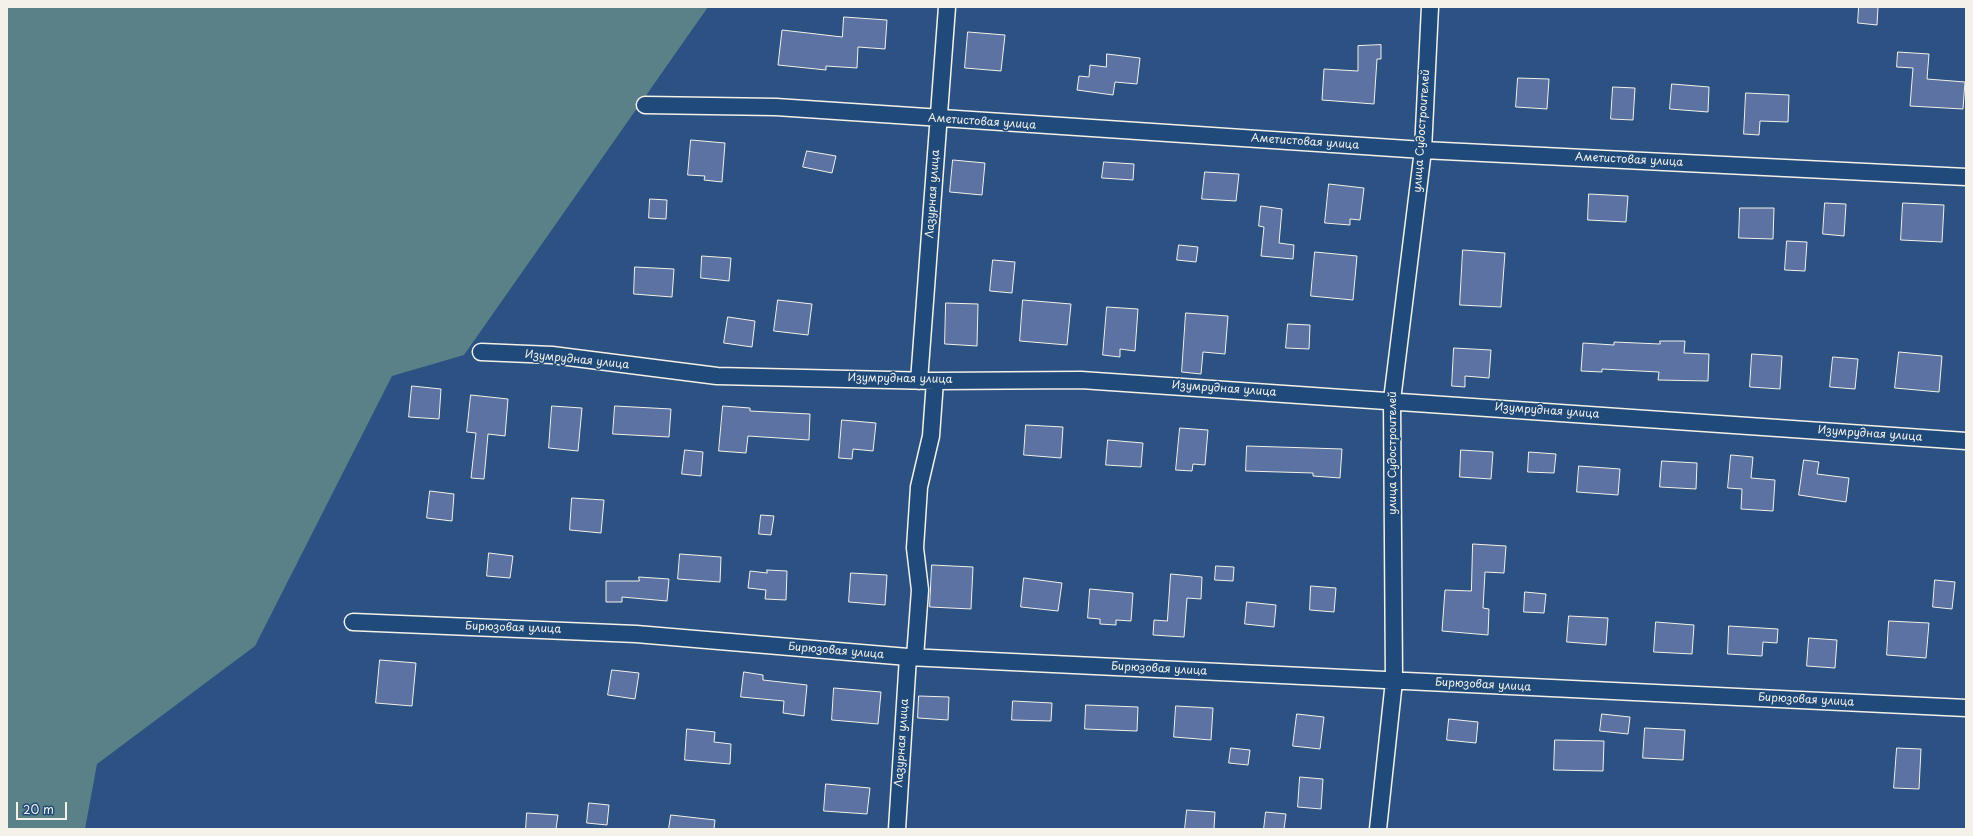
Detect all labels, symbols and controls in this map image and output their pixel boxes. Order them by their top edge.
street label: улица Судостроителей [1411,69,1433,193]
street label: Аметистовая улица [928,112,1036,132]
street label: Аметистовая улица [1251,132,1359,152]
street label: Лазурная улица [923,149,943,239]
street label: Аметистовая улица [1575,151,1683,169]
street label: Изумрудная улица [524,348,630,372]
street label: Изумрудная улица [847,371,953,387]
street label: Изумрудная улица [1171,379,1277,399]
street label: улица Судостроителей [1386,391,1400,515]
street label: Изумрудная улица [1494,401,1600,421]
street label: Изумрудная улица [1817,424,1923,444]
street label: Бирюзовая улица [465,620,561,636]
street label: Бирюзовая улица [787,640,885,662]
street label: Бирюзовая улица [1111,660,1207,678]
street label: Бирюзовая улица [1435,676,1531,694]
street label: Бирюзовая улица [1758,691,1854,709]
street label: Лазурная улица [892,698,912,788]
scale bar [18,794,69,820]
text: 20 m [23,800,54,818]

